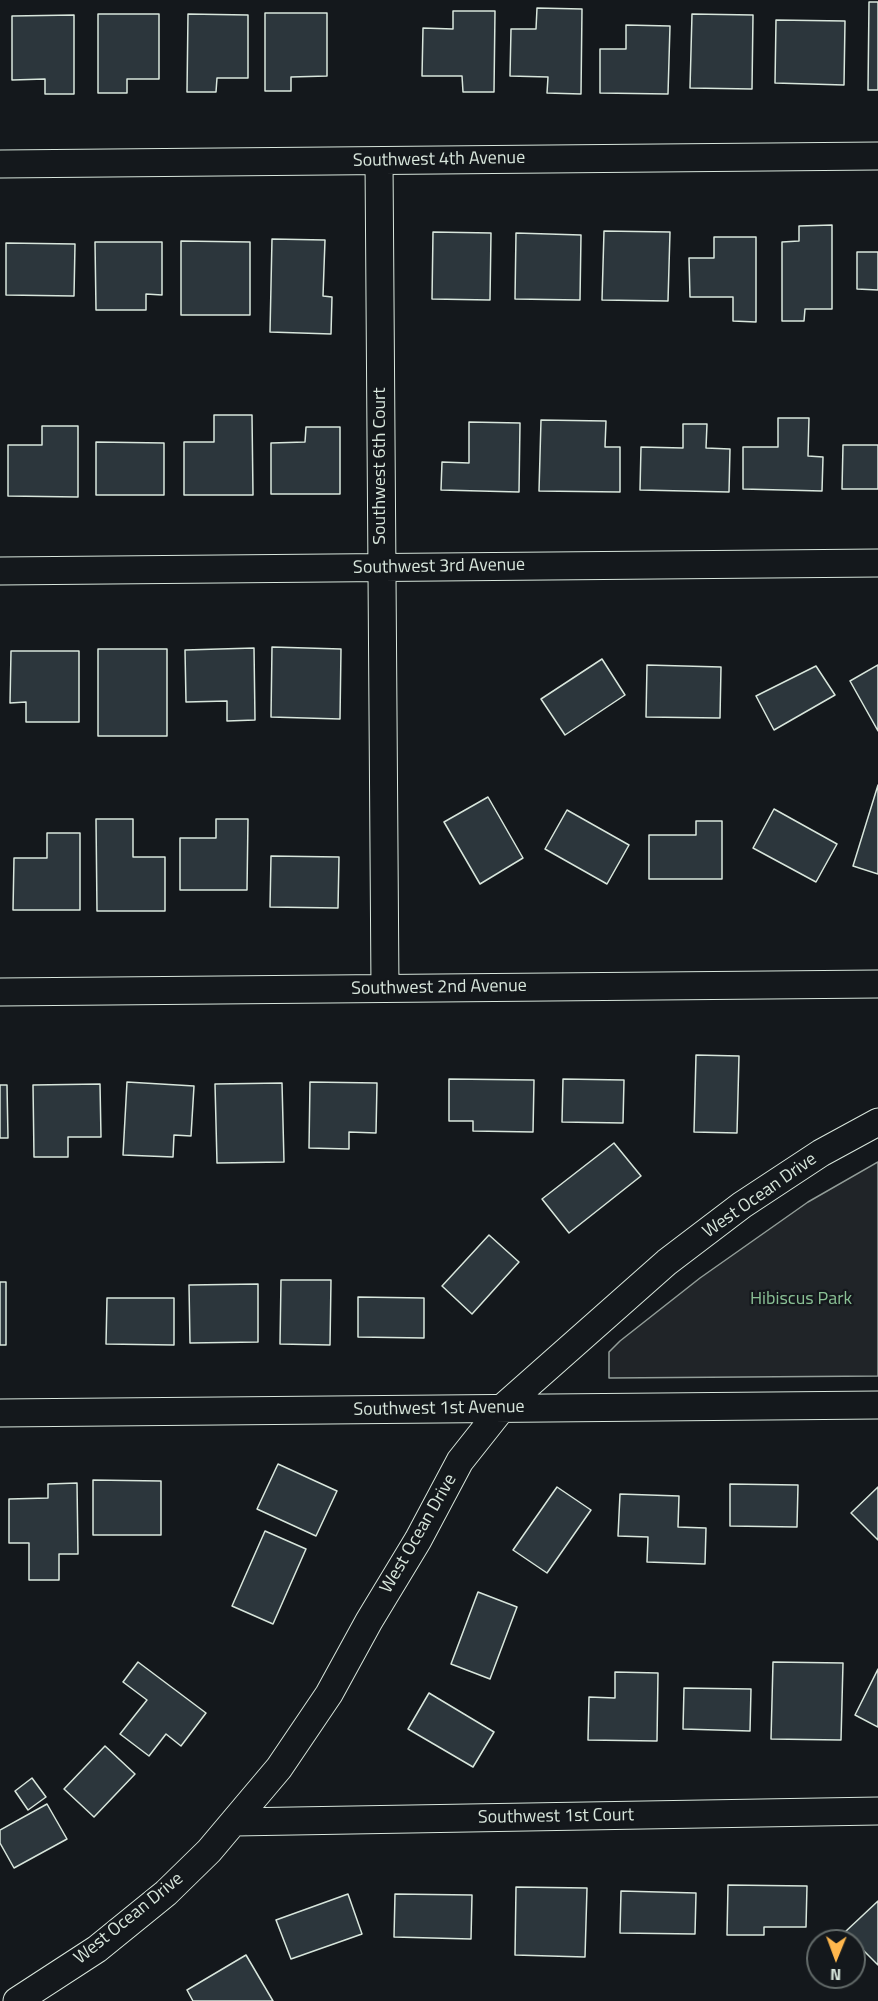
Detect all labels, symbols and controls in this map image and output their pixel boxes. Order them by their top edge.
street label: Southwest 4th Avenue [353,148,525,172]
street label: Southwest 6th Court [370,387,392,545]
street label: Southwest 3rd Avenue [353,555,525,579]
street label: Southwest 2nd Avenue [351,976,527,1000]
street label: West Ocean Drive [699,1149,821,1243]
park label: Hibiscus Park [750,1289,852,1311]
street label: Southwest 1st Avenue [353,1397,525,1421]
street label: West Ocean Drive [376,1471,462,1597]
street label: Southwest 1st Court [478,1805,634,1829]
street label: West Ocean Drive [70,1868,188,1970]
north arrow [806,1929,866,1989]
text: N [830,1963,841,1987]

